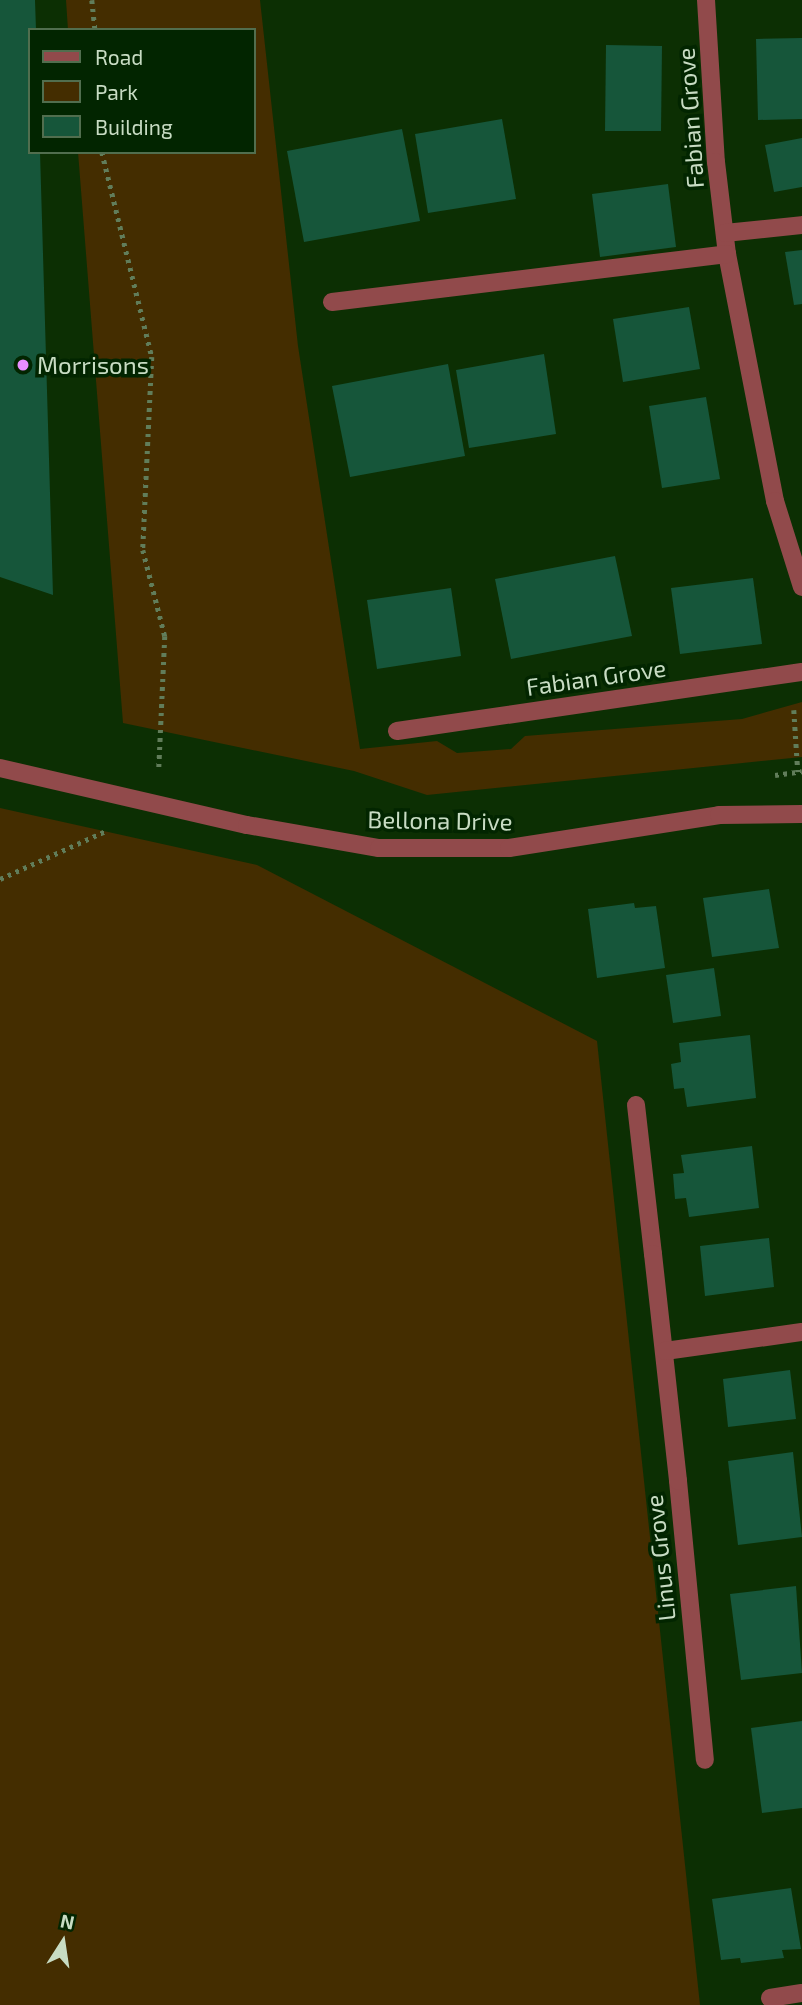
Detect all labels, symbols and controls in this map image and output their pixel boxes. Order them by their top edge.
legend [28,28,256,154]
text: Road [95,44,143,69]
street label: Fabian Grove [671,47,709,189]
text: Park [95,79,138,104]
text: Building [95,114,173,139]
place label: Morrisons [37,351,149,379]
marker: Morrisons [15,357,31,373]
street label: Fabian Grove [524,653,668,701]
street label: Bellona Drive [367,804,513,836]
street label: Linus Grove [639,1493,681,1623]
north arrow [28,1907,98,1977]
text: N [58,1908,77,1934]

